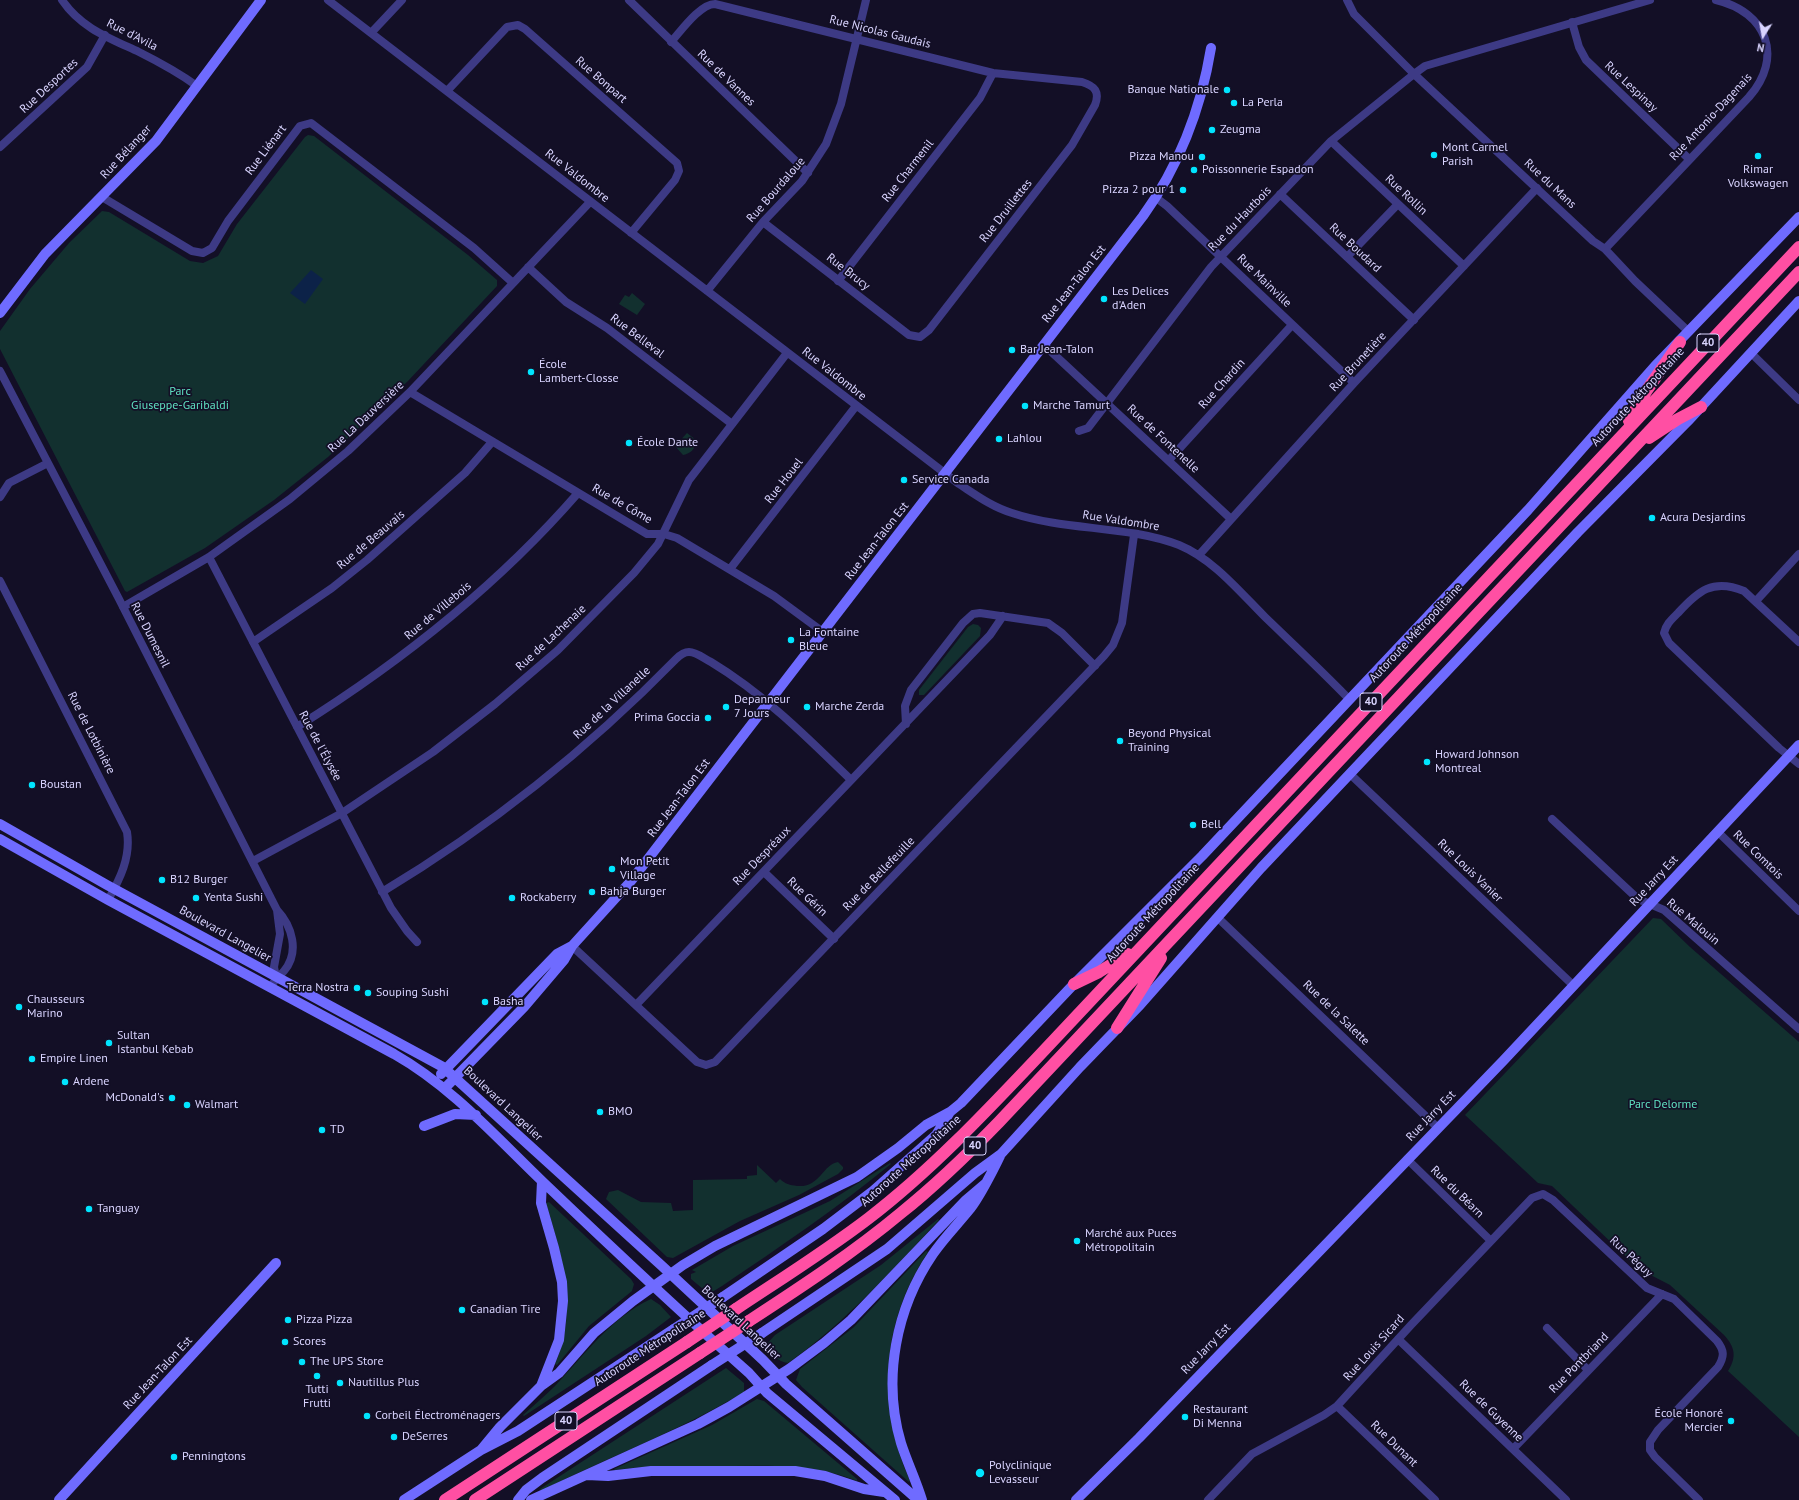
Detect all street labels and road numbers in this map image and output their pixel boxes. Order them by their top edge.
street label: Rue Nicolas Gaudais [828,12,932,52]
street label: Rue d'Avila [104,16,160,54]
street label: Rue de Vannes [694,47,758,109]
street label: Rue Bonpart [572,54,630,106]
street label: Rue Desportes [17,55,81,117]
street label: Rue Lespinay [1601,59,1661,115]
street label: Rue Antonio-Dagenais [1667,70,1755,164]
street label: Rue Bélanger [97,122,155,182]
street label: Rue Liénart [242,122,290,178]
street label: Rue Charmenil [879,137,937,205]
street label: Rue Valdombre [542,146,612,206]
street label: Rue Bourdaloue [744,154,808,226]
street label: Rue du Mans [1521,156,1579,212]
street label: Rue Rollin [1382,172,1430,218]
street label: Rue Druillettes [977,176,1035,246]
street label: Rue du Hautbois [1205,184,1275,254]
street label: Rue Boudard [1326,220,1384,276]
street label: Rue Jean-Talon Est [1039,242,1109,326]
street label: Rue Brucy [823,251,873,293]
street label: Rue Mainville [1234,251,1294,311]
street label: Rue Belleval [607,311,667,361]
street label: Rue Brunetière [1327,329,1389,395]
road number: 40 [1697,334,1719,352]
street label: Rue Valdombre [799,344,869,404]
street label: Autoroute Métropolitaine [1588,345,1688,449]
street label: Rue Chardin [1196,356,1248,412]
street label: Rue La Dauversière [325,378,407,456]
street label: Rue de Fontenelle [1124,402,1202,476]
street label: Rue Houel [762,456,806,506]
street label: Rue de Côme [589,481,655,527]
street label: Rue Jean-Talon Est [842,499,912,583]
street label: Rue de Beauvais [334,507,408,573]
street label: Rue Valdombre [1081,508,1161,534]
street label: Rue de Villebois [402,579,474,643]
street label: Autoroute Métropolitaine [1366,581,1466,685]
street label: Rue Dumesnil [127,600,173,670]
street label: Rue de Lachenaie [513,602,589,674]
street label: Rue de la Villanelle [571,664,653,742]
street label: Rue de Lotbinière [64,690,118,776]
road number: 40 [1360,693,1382,711]
street label: Rue de l'Élysée [295,708,345,784]
street label: Rue Jean-Talon Est [645,756,713,840]
street label: Rue Despréaux [730,823,794,889]
street label: Rue Comtois [1730,828,1786,882]
street label: Rue de Bellefeuille [840,834,918,914]
street label: Rue Louis Vanier [1435,836,1505,906]
street label: Rue Jarry Est [1627,852,1681,910]
street label: Autoroute Métropolitaine [1103,861,1203,965]
street label: Rue Gérin [784,874,830,920]
street label: Rue Malouin [1664,896,1722,948]
street label: Boulevard Langelier [177,903,273,965]
street label: Rue de la Salette [1300,978,1372,1048]
street label: Boulevard Langelier [461,1064,545,1144]
street label: Rue Jarry Est [1403,1088,1459,1144]
street label: Autoroute Métropolitaine [858,1112,964,1210]
road number: 40 [964,1137,986,1155]
street label: Rue du Béarn [1427,1163,1487,1221]
street label: Rue Péguy [1607,1233,1655,1281]
street label: Boulevard Langelier [699,1283,783,1363]
street label: Autoroute Métropolitaine [592,1307,708,1389]
street label: Rue Louis Sicard [1340,1312,1408,1384]
street label: Rue Jarry Est [1178,1321,1234,1377]
street label: Rue Pontbriand [1546,1330,1612,1396]
street label: Rue Jean-Talon Est [120,1333,196,1413]
street label: Rue de Guyenne [1456,1377,1526,1445]
road number: 40 [555,1412,577,1430]
street label: Rue Dunant [1367,1418,1421,1470]

